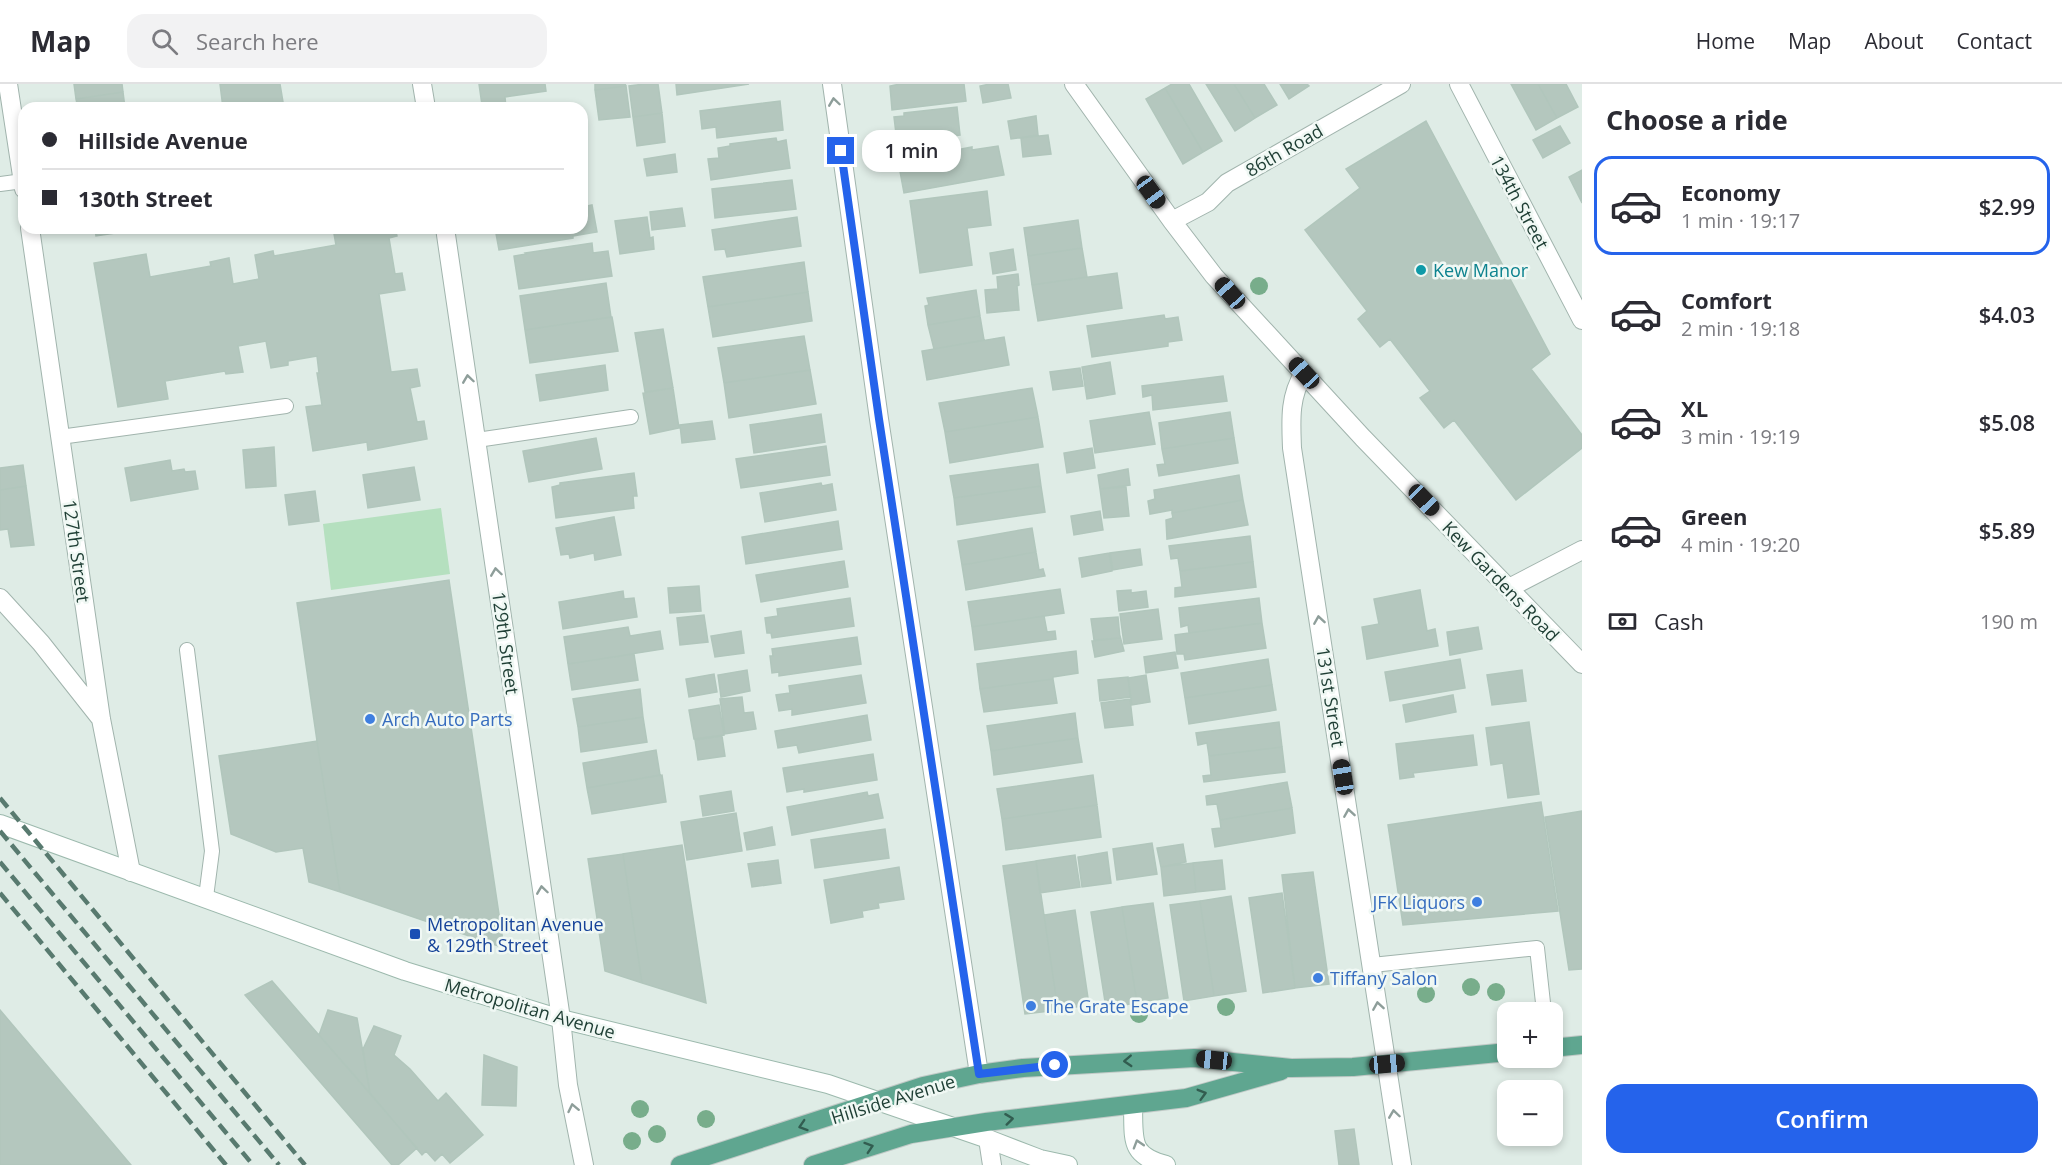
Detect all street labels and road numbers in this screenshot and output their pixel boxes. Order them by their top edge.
street label: 86th Road [1241,118,1327,182]
street label: 134th Street [1485,151,1555,253]
street label: 127th Street [58,498,96,604]
street label: Kew Gardens Road [1437,516,1565,646]
street label: 129th Street [487,590,525,696]
street label: 131st Street [1311,645,1351,749]
street label: Metropolitan Avenue [442,972,618,1044]
street label: Hillside Avenue [828,1069,958,1129]

